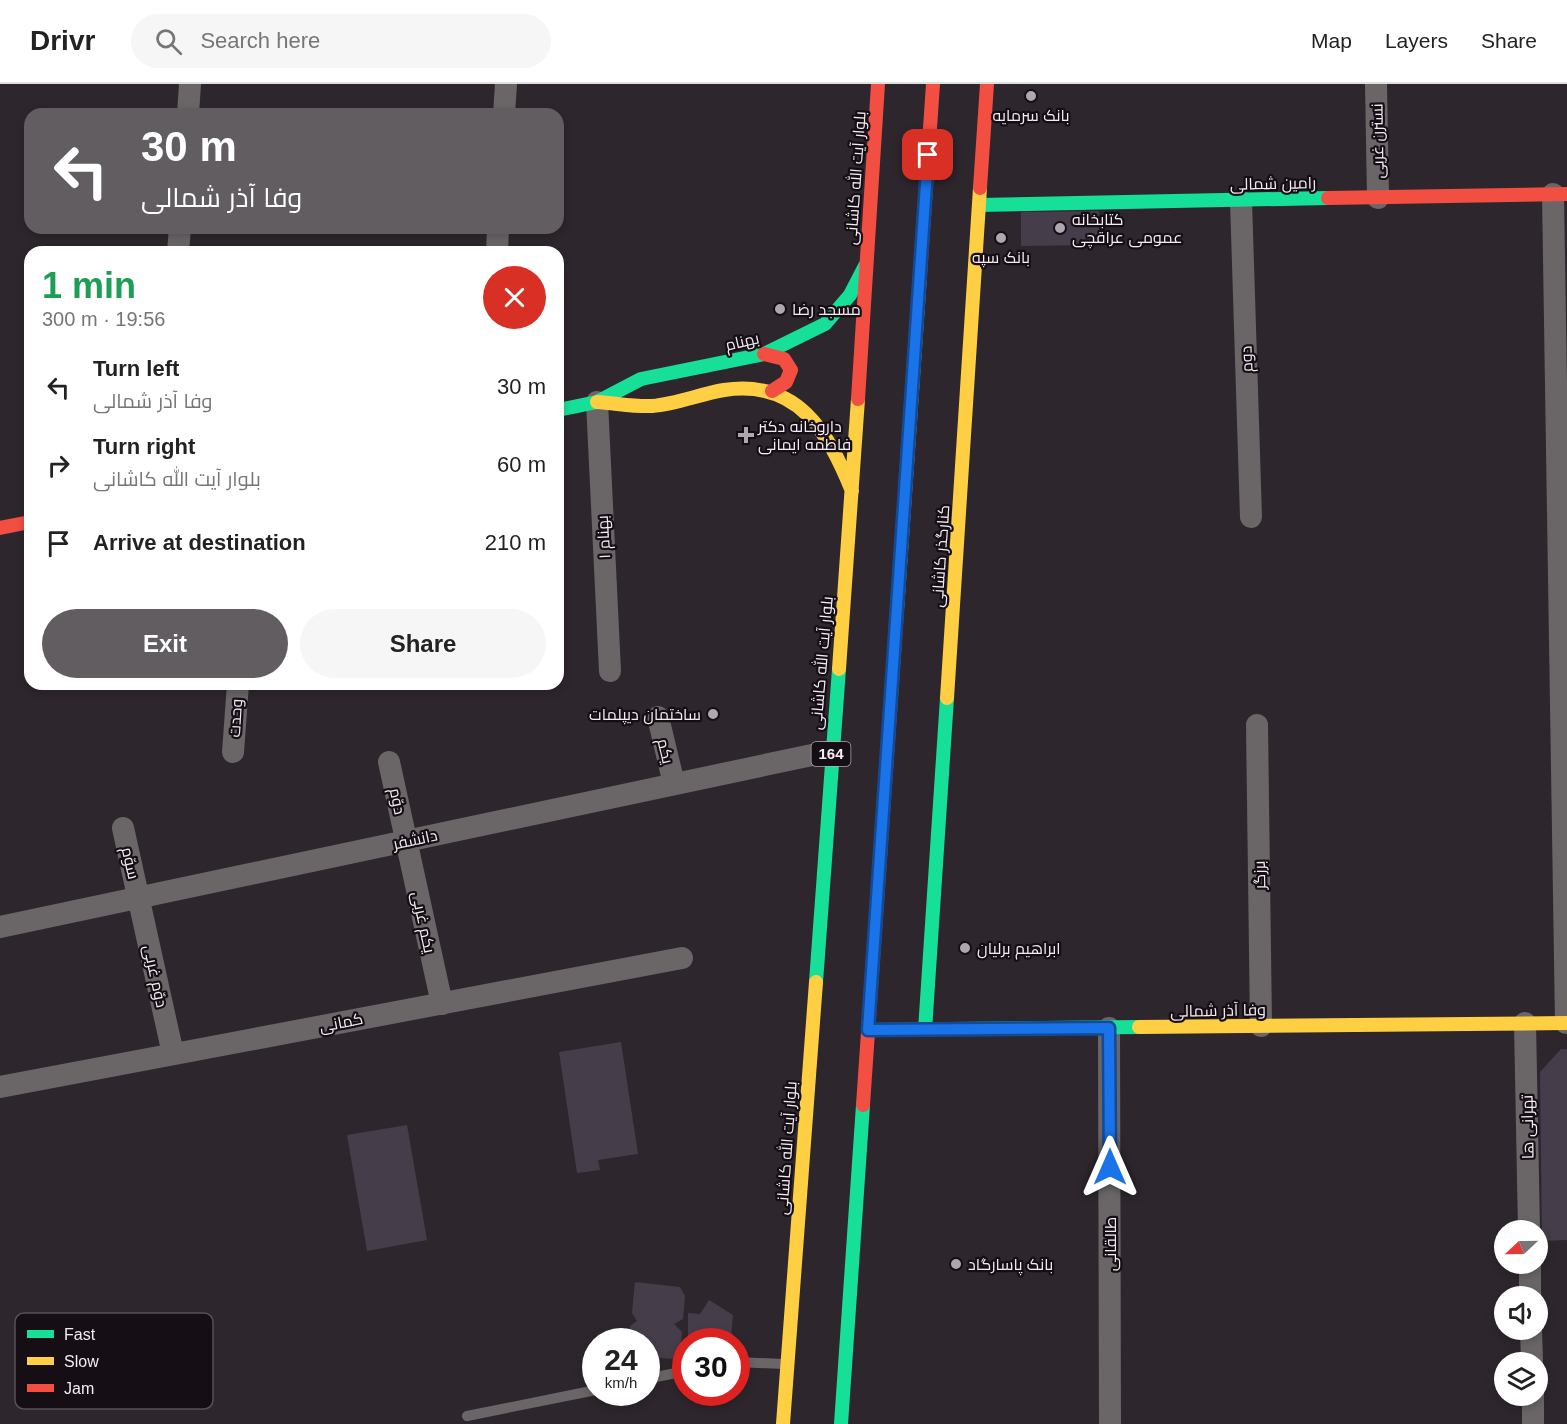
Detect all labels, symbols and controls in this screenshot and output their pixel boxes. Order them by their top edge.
search box [131,14,551,68]
text: Drivr [30,25,95,56]
icon: search [152,25,185,58]
text: Search here [200,28,320,53]
text: Map [1311,29,1352,52]
text: Layers [1385,29,1448,52]
text: Share [1481,29,1537,52]
marker: بانک سرمایه [1024,89,1038,103]
street label: نسترن غربی [1368,103,1389,179]
place label: بانک سرمایه [992,107,1070,125]
street label: بلوار آیت الله کاشانی [840,110,871,246]
text: 30 m [141,123,237,170]
pin [902,129,953,180]
icon: left [42,132,120,210]
icon: arrive [911,138,944,171]
street label: رامین شمالی [1230,174,1316,195]
text: وفا آذر شمالی [141,183,302,213]
place label: کتابخانه عمومی عراقچی [1072,211,1182,249]
marker: کتابخانه عمومی عراقچی [1053,221,1067,235]
marker: بانک سپه [994,231,1008,245]
place label: بانک سپه [972,249,1030,268]
text: 1 min [42,265,136,306]
button: close [483,266,546,329]
place label: مسجد رضا [792,301,861,319]
marker: مسجد رضا [773,302,787,316]
text: 300 m · 19:56 [42,308,165,330]
street label: بهنام [723,329,761,357]
street label: دوم [1238,345,1258,373]
text: Turn left [93,356,179,381]
icon: left [42,371,75,404]
text: 30 m [497,374,546,399]
text: وفا آذر شمالی [93,390,212,412]
place label: داروخانه دکتر فاطمه ایمانی [757,418,851,455]
marker: داروخانه دکتر فاطمه ایمانی [739,428,753,442]
text: Turn right [93,434,195,459]
icon: right [42,449,75,482]
text: 60 m [497,452,546,477]
text: بلوار آیت الله کاشانی [93,468,261,490]
street label: کنارگذر کاشانی [928,504,955,608]
street label: بهنام ۱ [594,515,616,559]
icon: arrive [42,527,75,560]
text: Arrive at destination [93,530,306,555]
text: 210 m [485,530,546,555]
street label: بلوار آیت الله کاشانی [805,595,838,731]
button: Exit [42,609,288,678]
button: Share [300,609,546,678]
street label: وحدت [226,698,246,738]
place label: ساختمان دیپلمات [589,706,701,725]
marker: ساختمان دیپلمات [706,707,720,721]
street label: یکم [651,737,677,767]
road number: 164 [812,742,850,766]
street label: دوّم [384,786,409,816]
street label: دانشفر [390,826,439,854]
street label: سوّم [116,845,142,882]
street label: برزگر [1251,860,1269,891]
street label: یکم غربی [406,890,438,956]
place label: ابراهیم برلیان [977,940,1061,960]
marker: ابراهیم برلیان [958,941,972,955]
street label: دوّم غربی [138,943,170,1010]
street label: وفا آذر شمالی [1170,1001,1266,1022]
street label: کمانی [318,1010,365,1037]
street label: بلوار آیت الله کاشانی [771,1080,802,1216]
street label: تهرانی ها [1518,1094,1539,1159]
position arrow [1078,1135,1142,1199]
street label: طالقانی [1102,1217,1121,1271]
north arrow [1494,1220,1548,1274]
map controls [1494,1220,1548,1406]
place label: بانک پاسارگاد [968,1256,1053,1276]
marker: بانک پاسارگاد [949,1257,963,1271]
button: sound [1494,1286,1548,1340]
legend [15,1313,213,1409]
text: Fast [64,1326,96,1343]
speed limit sign: 30 [672,1328,750,1406]
text: 24 [604,1343,638,1376]
button: layers [1494,1352,1548,1406]
text: Slow [64,1353,99,1370]
text: km/h [605,1374,637,1391]
text: Jam [64,1380,94,1397]

